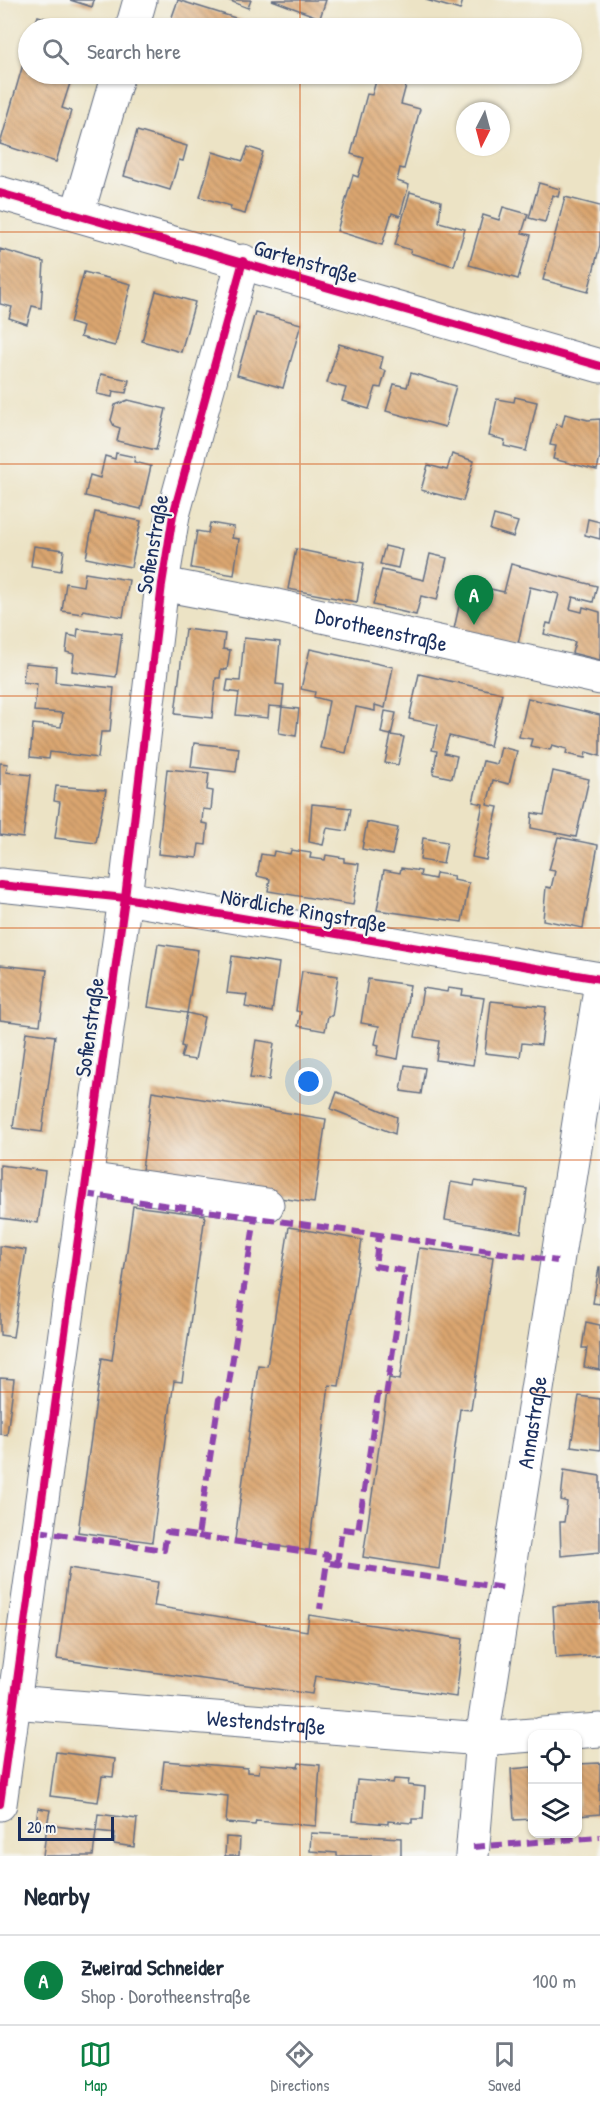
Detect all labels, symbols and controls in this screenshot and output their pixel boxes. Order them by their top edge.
search box [18,18,582,84]
icon: search [39,35,72,68]
text: Search here [87,36,181,66]
north arrow [456,102,510,156]
street label: Gartenstraße [250,232,362,290]
street label: Sofienstraße [129,492,175,596]
pin: A [454,576,494,625]
street label: Dorotheenstraße [312,600,451,659]
street label: Nördliche Ringstraße [219,881,390,939]
street label: Sofienstraße [67,975,111,1079]
your location [294,1067,323,1096]
street label: Annastraße [510,1374,554,1471]
street label: Westendstraße [206,1702,327,1742]
map controls [528,1730,582,1838]
button: locate [528,1730,582,1784]
button: layers [528,1784,582,1838]
scale bar [18,1814,114,1842]
text: 20 m [27,1816,56,1838]
text: Nearby [24,1878,90,1913]
text: Zweirad Schneider [81,1952,224,1982]
text: A [39,1967,48,1994]
text: 100 m [533,1967,576,1994]
text: Shop · Dorotheenstraße [81,1982,251,2009]
tab: Map [79,2038,112,2096]
tab: Directions [271,2038,329,2096]
tab: Saved [488,2038,521,2096]

